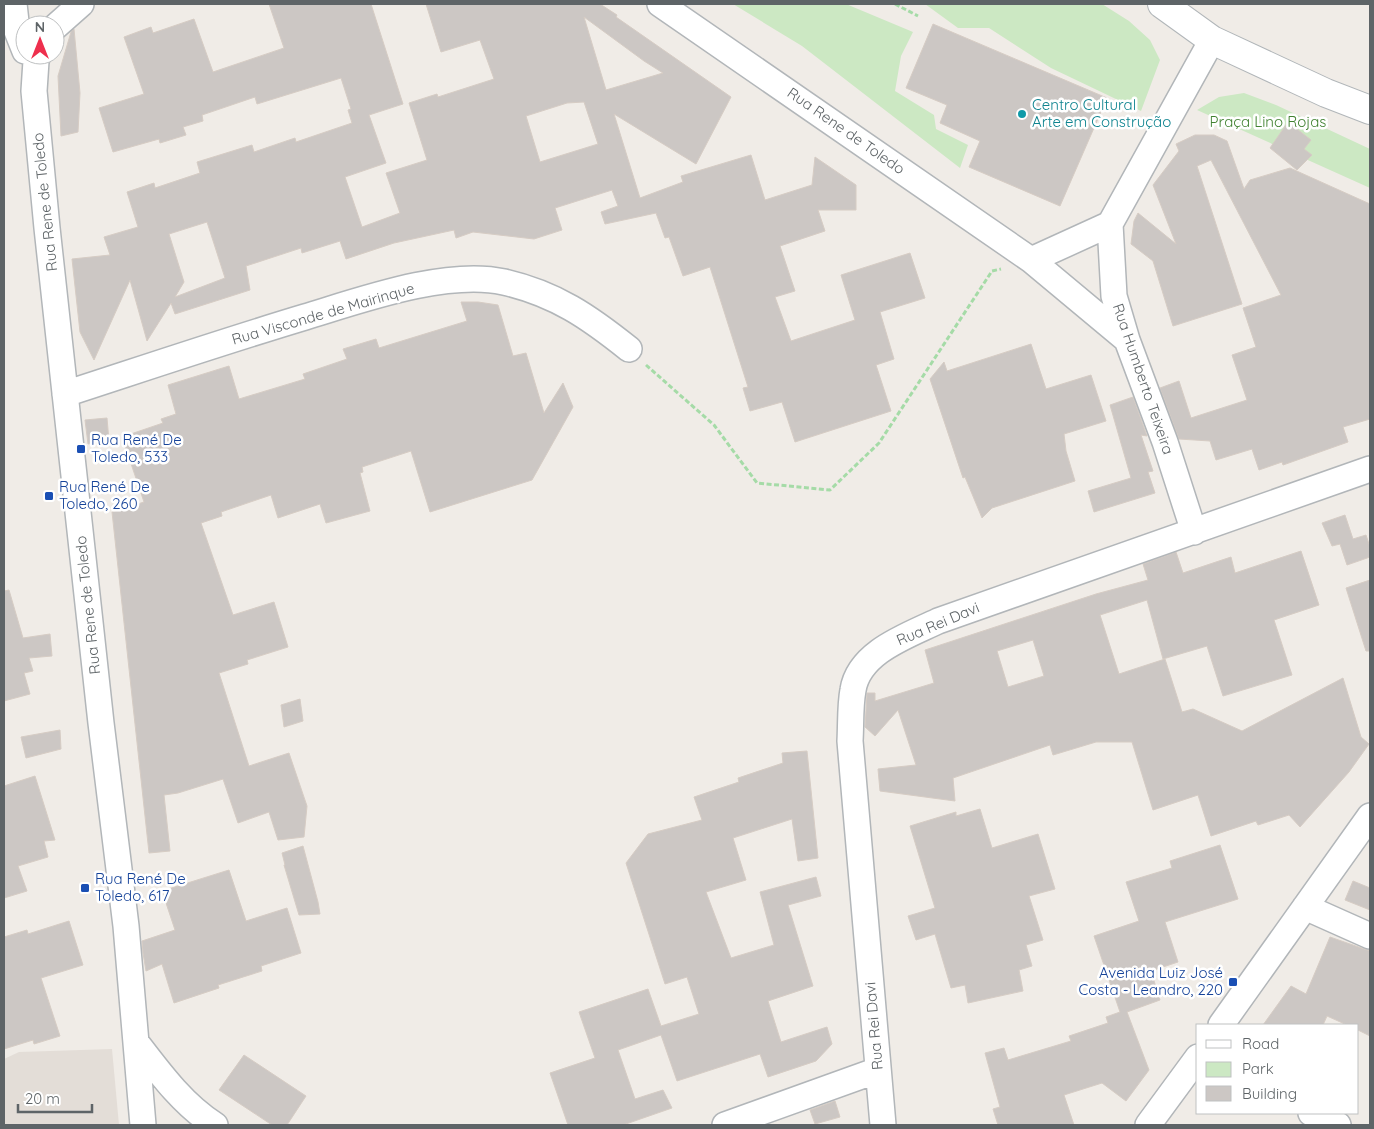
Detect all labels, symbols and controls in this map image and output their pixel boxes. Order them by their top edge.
north arrow [15,15,65,65]
text: N [35,18,45,36]
street label: Rua Rene de Toledo [784,83,909,178]
place label: Centro Cultural Arte em Construção [1032,95,1171,131]
marker: Centro Cultural Arte em Construção [1016,108,1028,120]
park label: Praça Lino Rojas [1210,112,1326,131]
street label: Rua Rene de Toledo [28,132,61,272]
street label: Rua Visconde de Mairinque [229,278,416,349]
street label: Rua Humberto Teixeira [1109,301,1178,457]
place label: Rua René De Toledo, 533 [91,430,182,466]
marker: Rua René De Toledo, 533 [75,443,87,455]
place label: Rua René De Toledo, 260 [59,477,150,513]
marker: Rua René De Toledo, 260 [43,490,55,502]
street label: Rua Rene de Toledo [71,535,104,675]
street label: Rua Rei Davi [893,598,982,650]
place label: Rua René De Toledo, 617 [95,869,186,905]
marker: Rua René De Toledo, 617 [79,882,91,894]
place label: Avenida Luiz José Costa - Leandro, 220 [1078,963,1223,999]
marker: Avenida Luiz José Costa - Leandro, 220 [1227,976,1239,988]
street label: Rua Rei Davi [860,981,887,1071]
legend [1196,1024,1359,1114]
text: Road [1242,1034,1279,1053]
text: Park [1242,1059,1274,1078]
scale bar [18,1082,91,1114]
text: Building [1242,1084,1297,1103]
text: 20 m [25,1089,60,1108]

